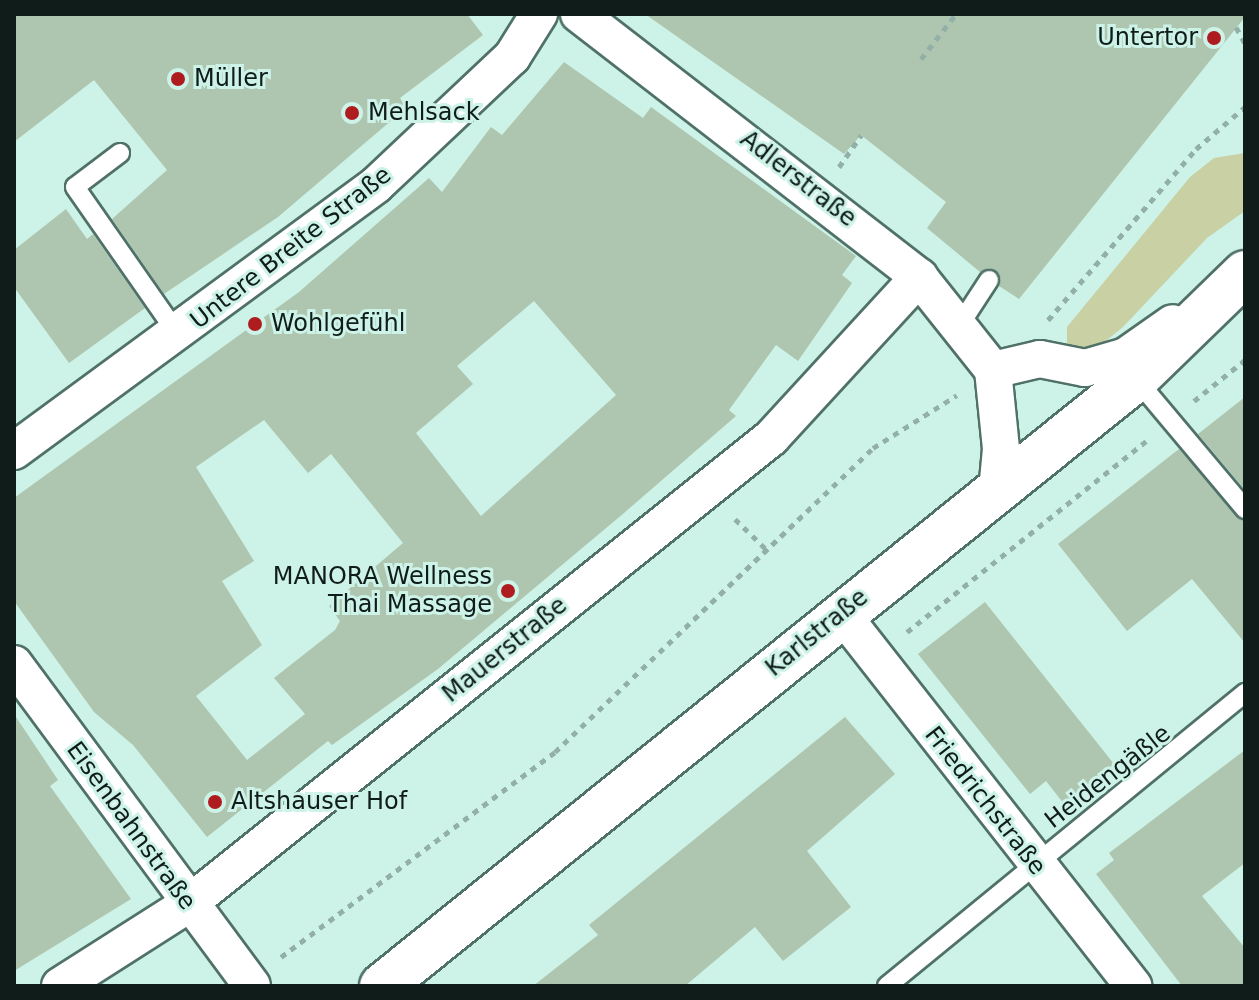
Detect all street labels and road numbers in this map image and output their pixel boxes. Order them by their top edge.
street label: Adlerstraße [734,125,862,233]
street label: Untere Breite Straße [185,161,397,335]
street label: Karlstraße [760,583,874,683]
street label: Mauerstraße [437,591,573,709]
street label: Heidengäßle [1040,719,1176,835]
street label: Friedrichstraße [918,721,1052,881]
street label: Eisenbahnstraße [60,736,202,916]

